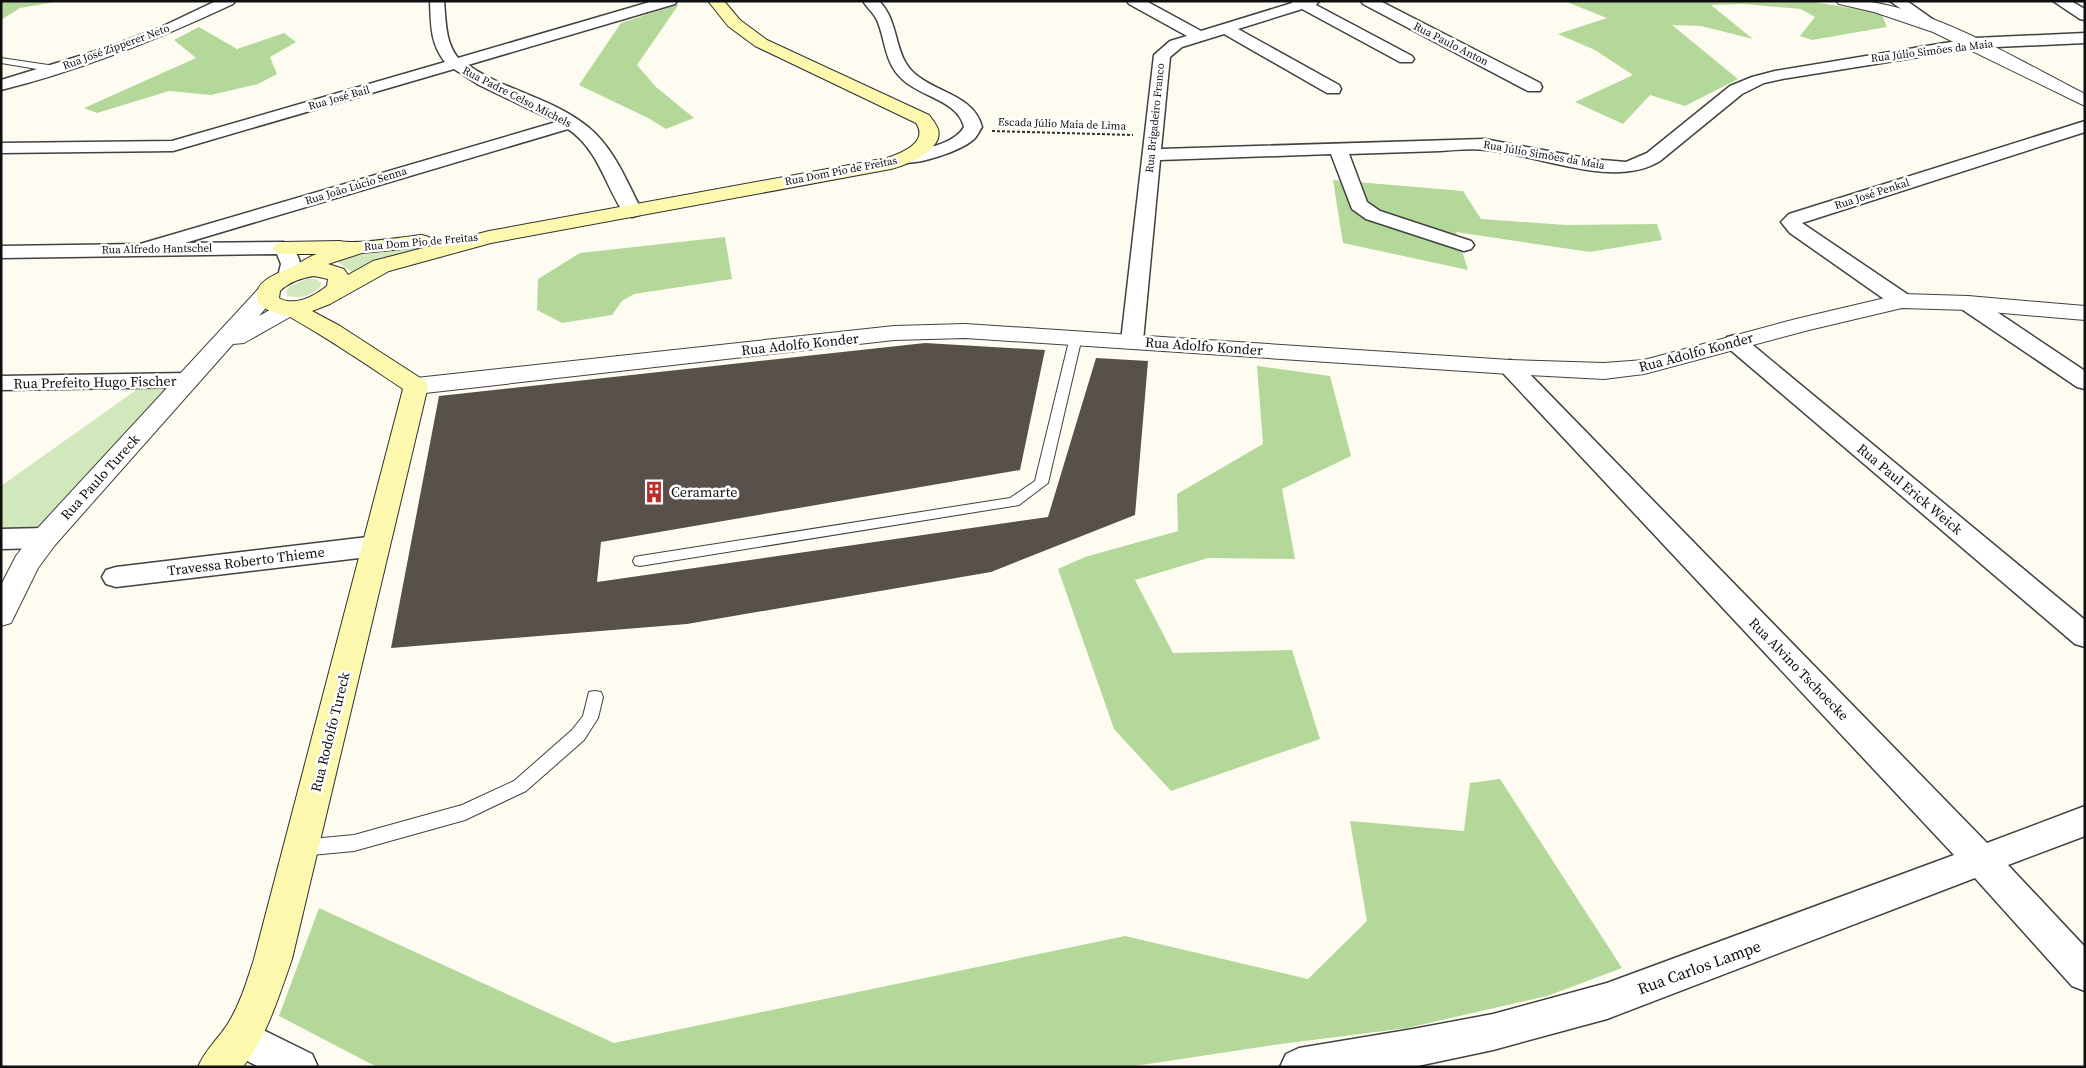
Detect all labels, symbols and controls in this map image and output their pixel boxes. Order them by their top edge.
street label: Rua Paulo Anton [1411,19,1491,69]
street label: Rua José Zipperer Neto [61,21,171,73]
street label: Rua Júlio Simões da Maia [1870,36,1994,66]
street label: Rua Brigadeiro Franco [1142,62,1168,174]
street label: Rua Padre Celso Michels [460,63,574,131]
street label: Rua José Bail [306,82,372,114]
street label: Escada Júlio Maia de Lima [998,114,1127,134]
street label: Rua Júlio Simões da Maia [1482,137,1606,173]
street label: Rua Dom Pio de Freitas [783,153,899,189]
street label: Rua João Lúcio Senna [303,163,409,209]
street label: Rua José Penkal [1833,175,1911,213]
street label: Rua Dom Pio de Freitas [363,230,479,254]
street label: Rua Alfredo Hantschel [102,241,212,257]
street label: Rua Adolfo Konder [1636,327,1756,377]
street label: Rua Adolfo Konder [740,328,860,360]
street label: Rua Adolfo Konder [1144,332,1264,360]
street label: Rua Prefeito Hugo Fischer [13,371,177,393]
street label: Rua Paulo Tureck [56,429,144,524]
street label: Rua Paul Erick Weick [1853,439,1967,539]
building icon: Ceramarte [641,479,667,505]
place label: Ceramarte [671,482,737,502]
street label: Travessa Roberto Thieme [166,541,326,581]
street label: Rua Alvino Tschoecke [1745,613,1853,725]
street label: Rua Rodolfo Tureck [305,670,355,794]
street label: Rua Carlos Lampe [1634,934,1764,1000]

